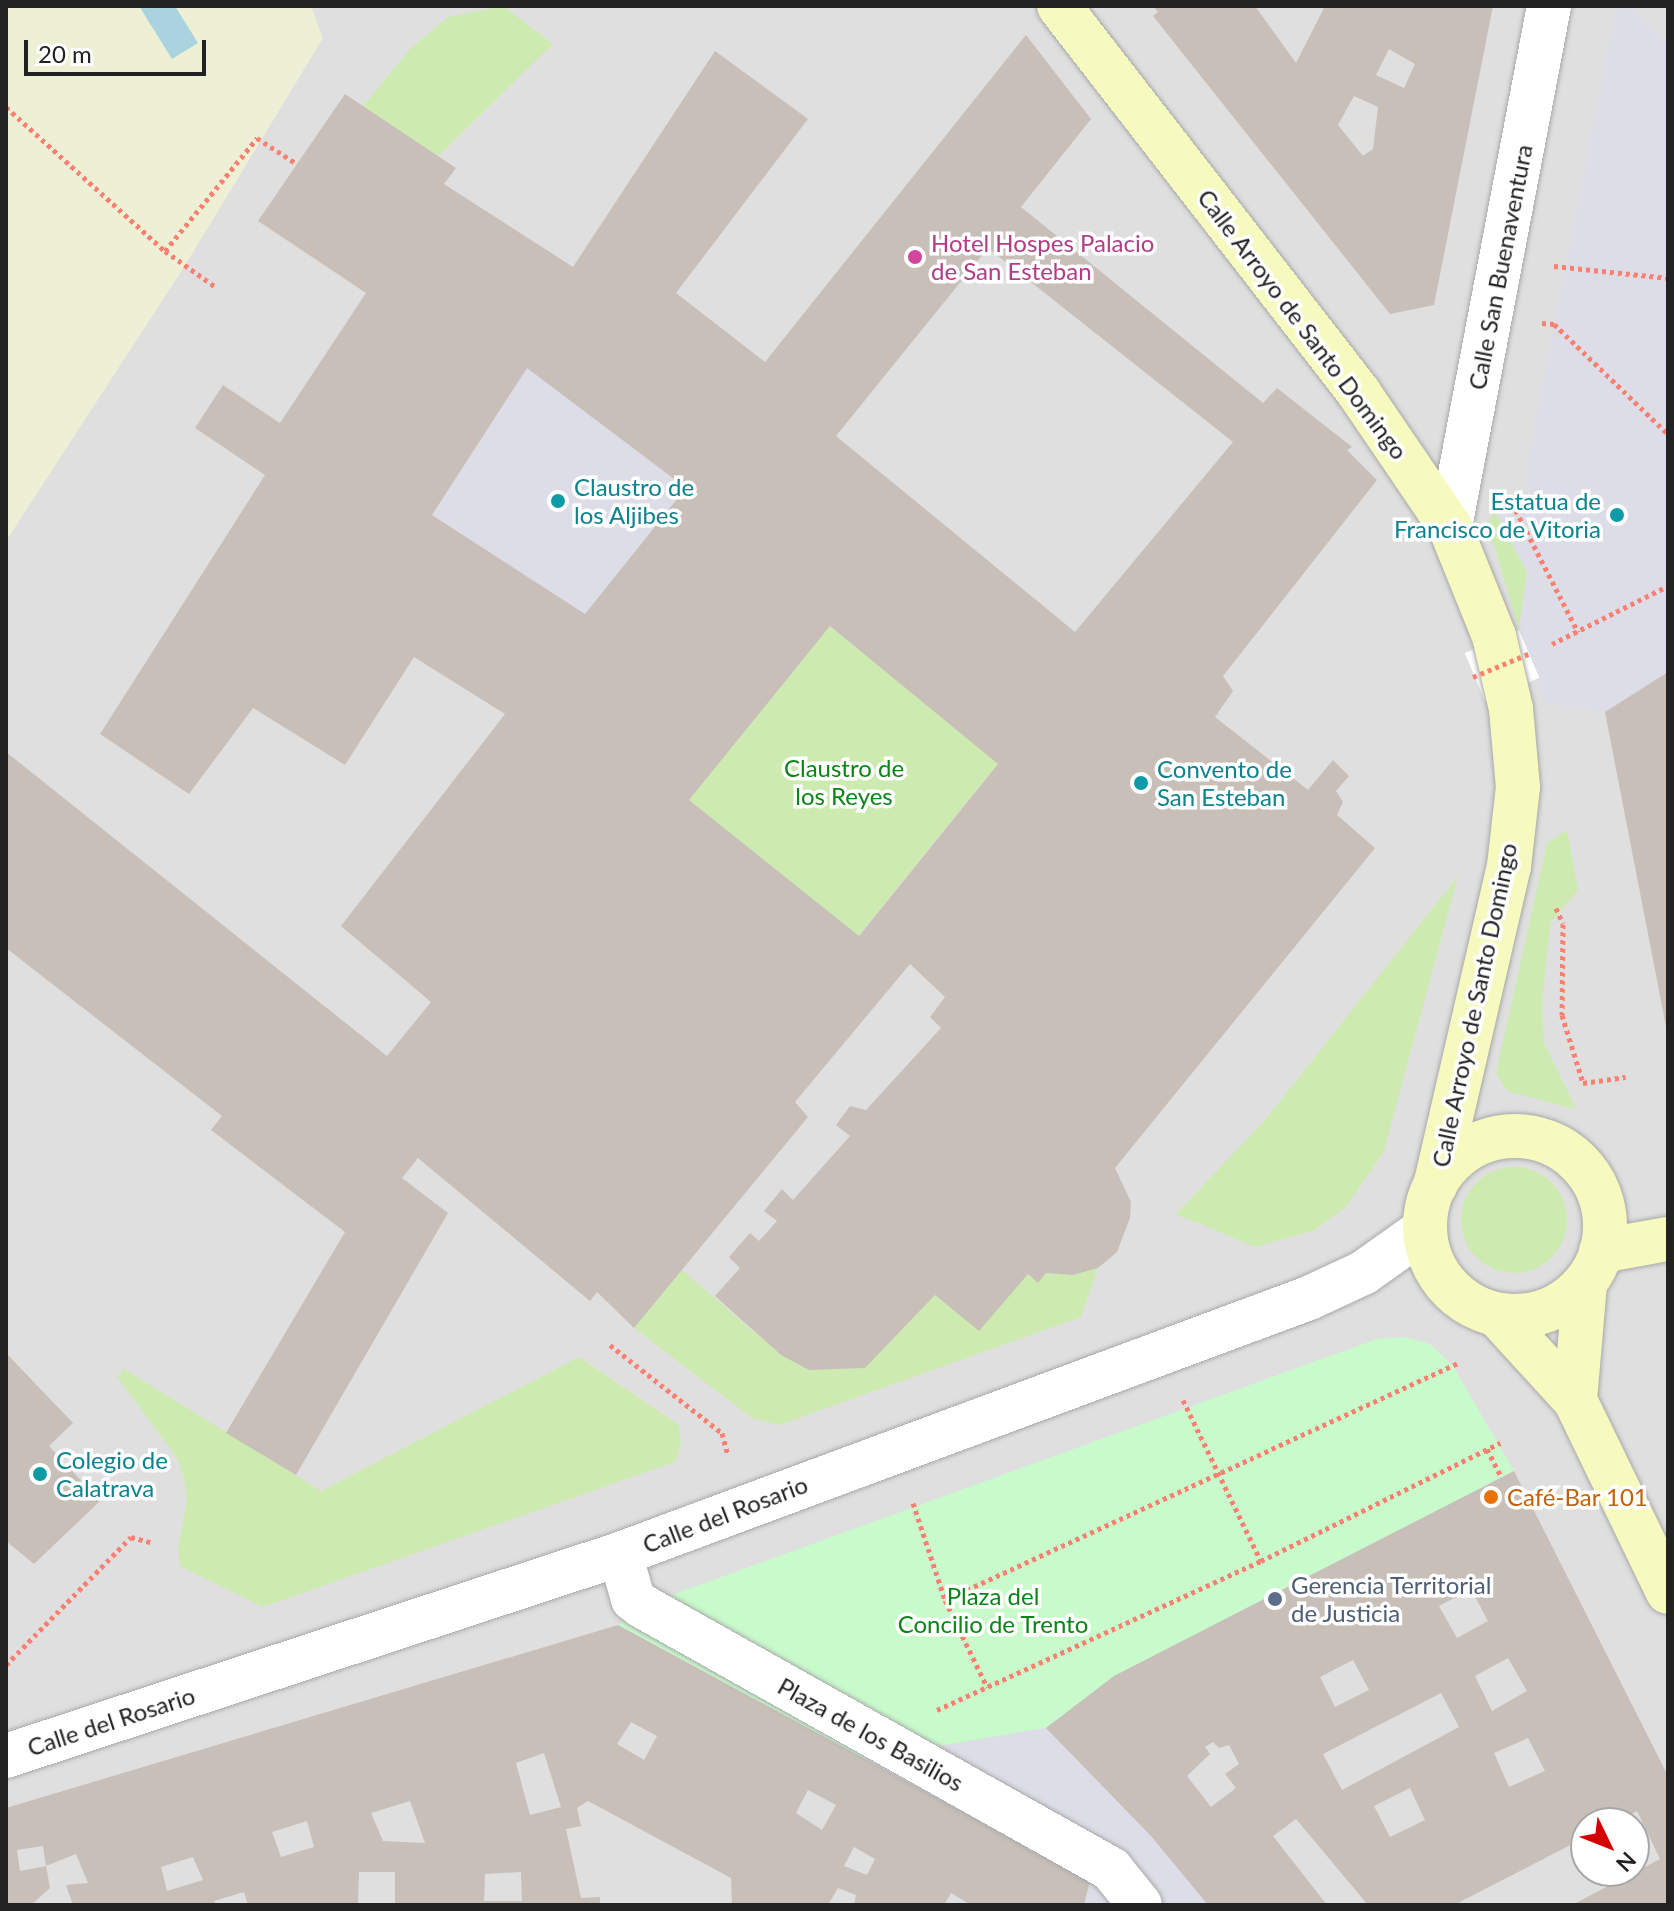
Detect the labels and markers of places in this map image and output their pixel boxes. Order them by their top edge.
place label: Hotel Hospes Palacio de San Esteban [931,229,1154,285]
marker: Hotel Hospes Palacio de San Esteban [906,248,924,266]
place label: Claustro de los Aljibes [574,473,694,529]
place label: Estatua de Francisco de Vitoria [1393,487,1601,543]
marker: Claustro de los Aljibes [549,492,567,510]
marker: Estatua de Francisco de Vitoria [1608,506,1626,524]
place label: Convento de San Esteban [1157,755,1292,811]
marker: Convento de San Esteban [1132,774,1150,792]
place label: Colegio de Calatrava [56,1446,168,1502]
marker: Colegio de Calatrava [31,1465,49,1483]
place label: Café-Bar 101 [1507,1483,1648,1511]
marker: Café-Bar 101 [1482,1488,1500,1506]
place label: Gerencia Territorial de Justicia [1291,1571,1492,1627]
marker: Gerencia Territorial de Justicia [1266,1590,1284,1608]

